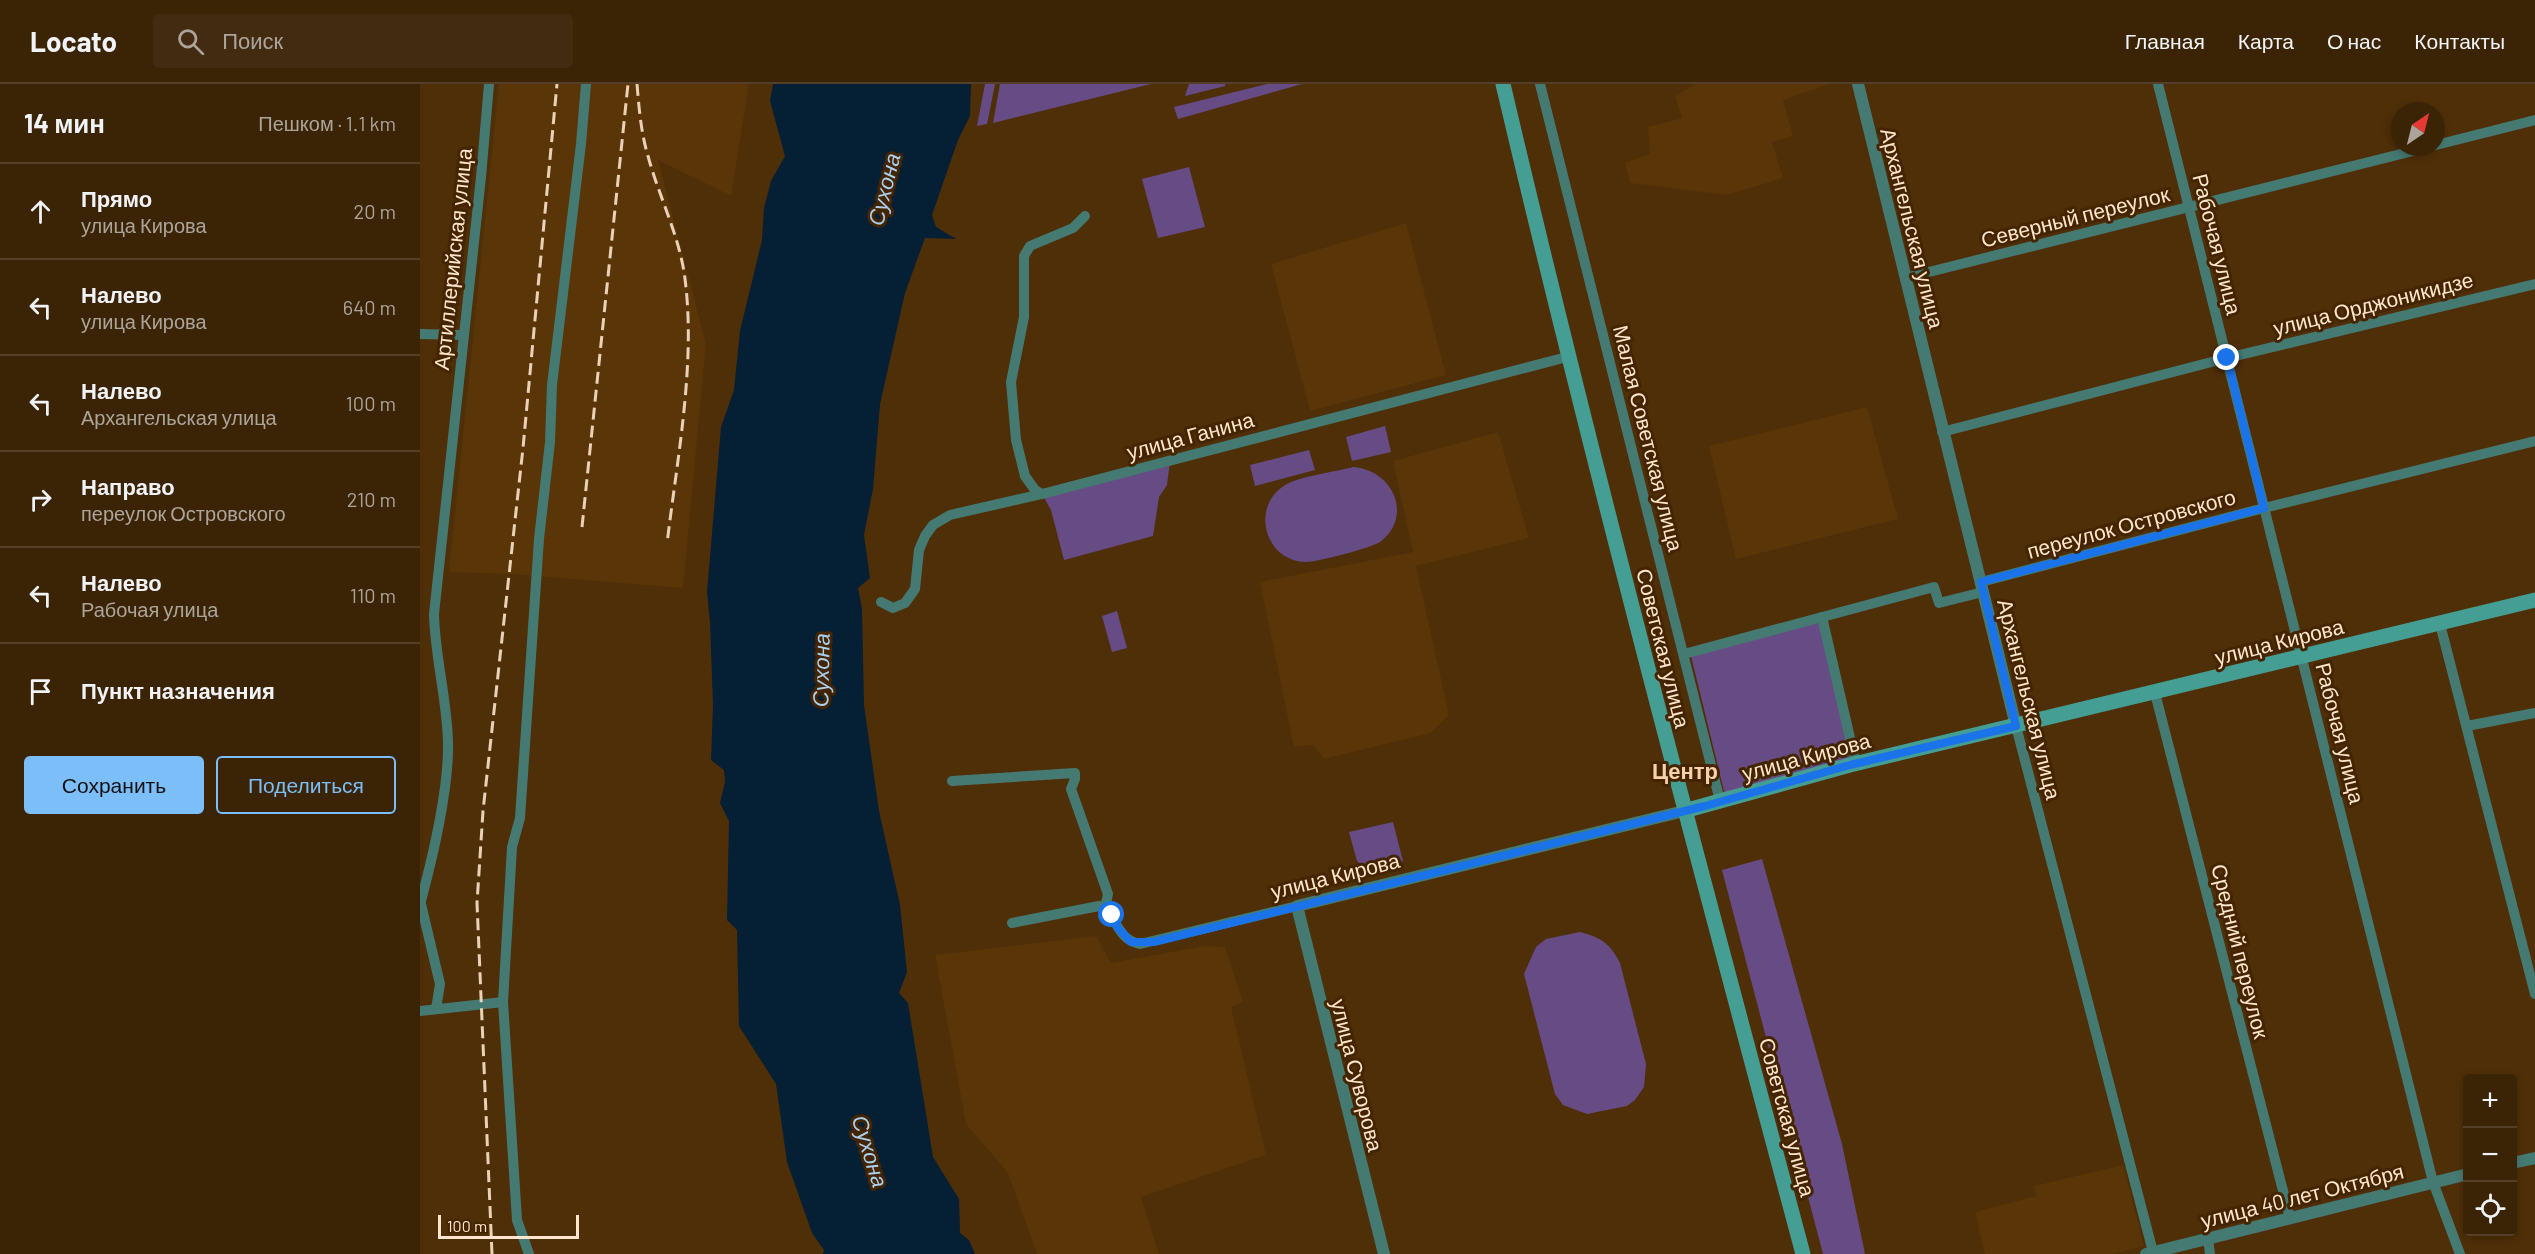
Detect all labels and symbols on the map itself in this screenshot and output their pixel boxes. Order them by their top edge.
north arrow [2391,102,2445,156]
street label: Архангельская улица [1876,125,1950,331]
street label: Артиллерийская улица [428,146,476,371]
water label: Сухона [861,150,906,228]
street label: Рабочая улица [2188,171,2248,317]
street label: Северный переулок [1978,180,2173,252]
street label: улица Орджоникидзе [2271,266,2475,340]
street label: Малая Советская улица [1609,322,1689,554]
route end [2213,344,2239,370]
street label: улица Ганина [1124,406,1257,464]
street label: переулок Островского [2024,483,2238,563]
street label: Советская улица [1632,566,1696,731]
street label: Архангельская улица [1993,596,2067,802]
street label: улица Кирова [2212,613,2346,669]
water label: Сухона [806,633,835,707]
street label: Рабочая улица [2311,660,2371,806]
street label: улица Кирова [1739,727,1873,785]
district label: Центр [1652,757,1718,784]
street label: улица Кирова [1268,847,1402,903]
street label: Средний переулок [2207,861,2275,1042]
route start [1098,901,1124,927]
street label: улица Суворова [1327,996,1389,1154]
street label: Советская улица [1755,1035,1821,1199]
water label: Сухона [847,1112,894,1190]
street label: улица 40 лет Октября [2198,1158,2406,1232]
scale bar [438,1212,579,1240]

